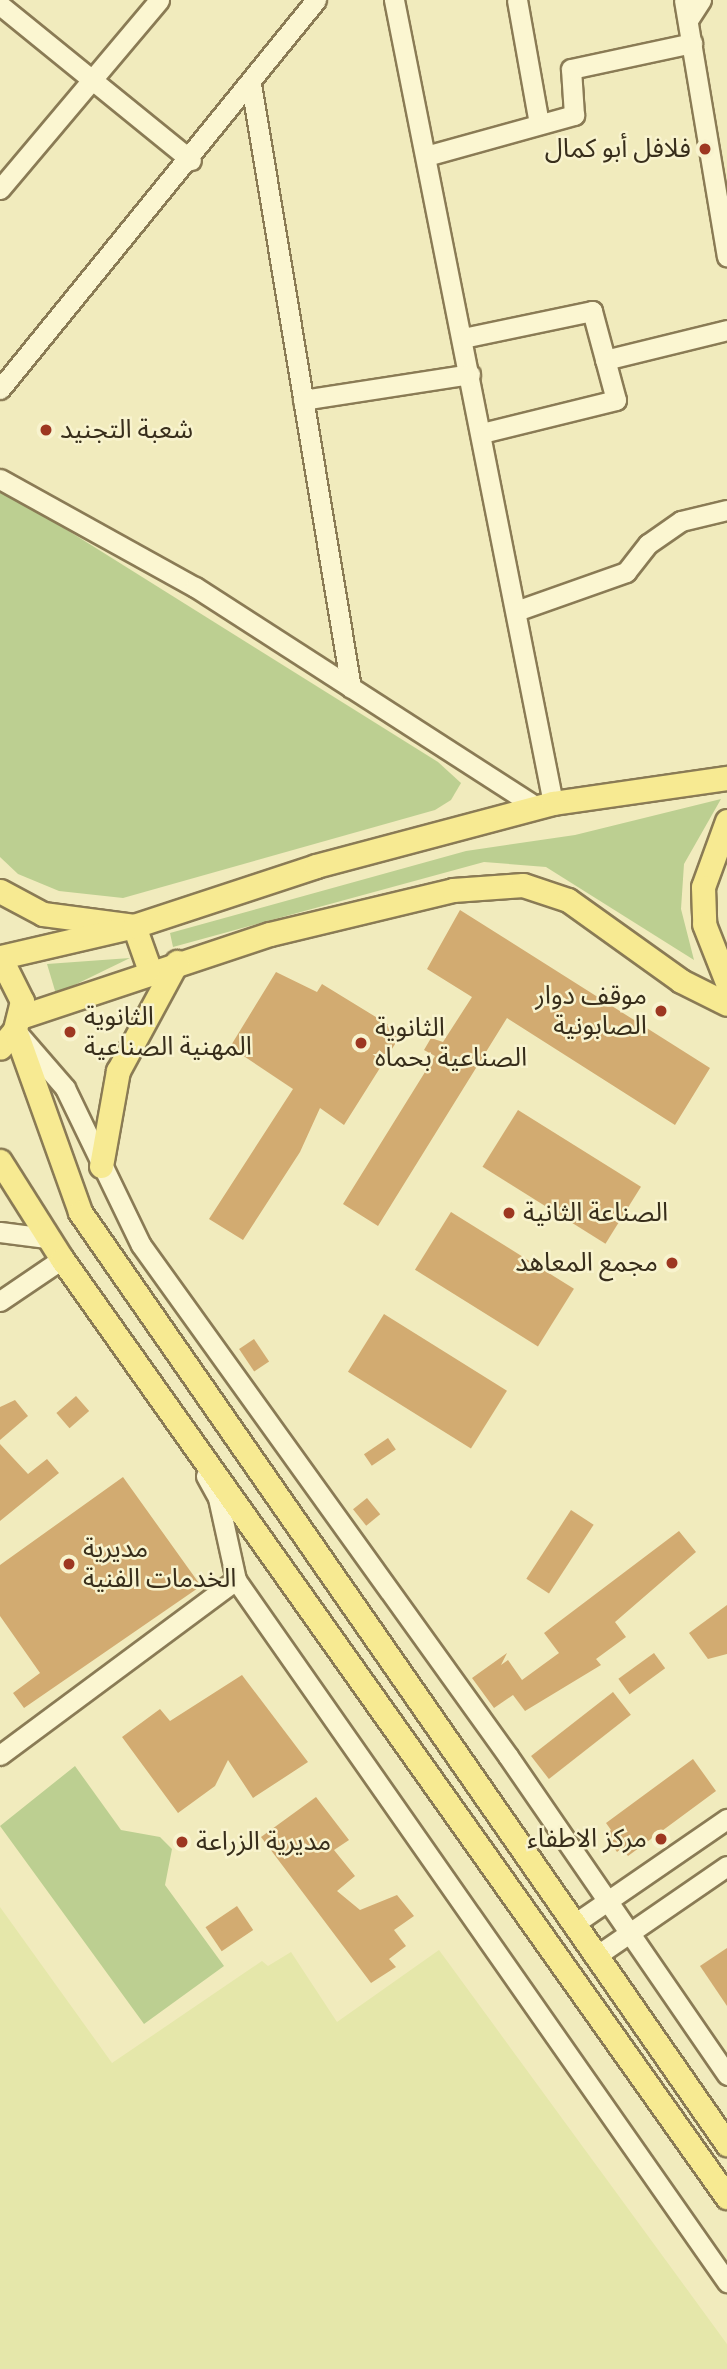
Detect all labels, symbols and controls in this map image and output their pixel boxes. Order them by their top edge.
place label: فلافل أبو كمال [545,133,691,165]
marker: فلافل أبو كمال [697,141,713,157]
place label: شعبة التجنيد [60,414,193,446]
marker: شعبة التجنيد [38,422,54,438]
place label: موقف دوار الصابونية [535,980,647,1042]
place label: الثانوية المهنية الصناعية [84,1001,252,1062]
marker: موقف دوار الصابونية [653,1003,669,1019]
place label: الثانوية الصناعية بحماه [375,1012,527,1074]
marker: الثانوية المهنية الصناعية [62,1024,78,1040]
marker: الثانوية الصناعية بحماه [353,1035,369,1051]
place label: الصناعة الثانية [523,1197,668,1229]
marker: الصناعة الثانية [501,1205,517,1221]
place label: مجمع المعاهد [515,1247,658,1279]
marker: مجمع المعاهد [664,1255,680,1271]
place label: مديرية الخدمات الفنية [83,1533,236,1594]
marker: مديرية الخدمات الفنية [61,1556,77,1572]
place label: مركز الاطفاء [527,1823,647,1855]
place label: مديرية الزراعة [196,1826,331,1858]
marker: مركز الاطفاء [653,1831,669,1847]
marker: مديرية الزراعة [174,1834,190,1850]

